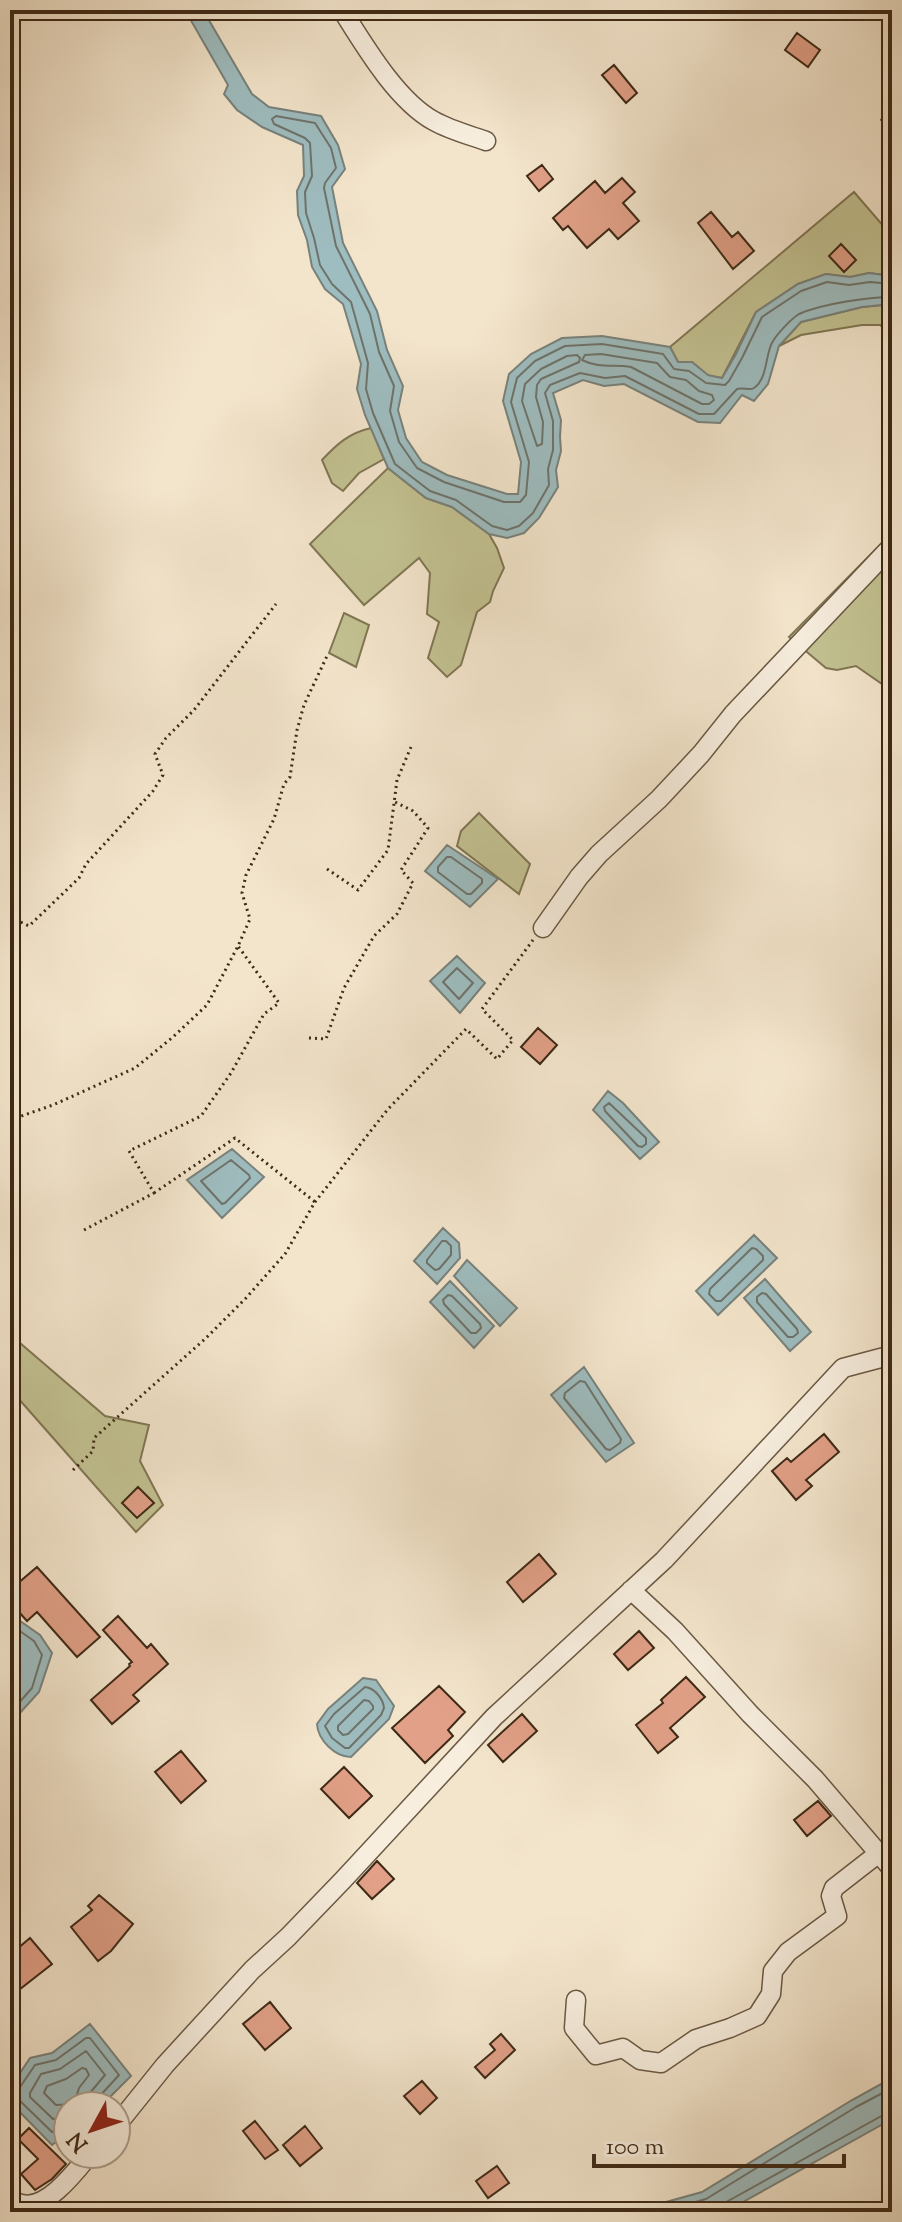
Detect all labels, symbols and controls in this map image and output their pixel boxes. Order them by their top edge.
north arrow [52,2090,132,2170]
scale bar [594,2118,844,2168]
text: N [61,2124,97,2158]
text: 100 m [606,2131,664,2165]

